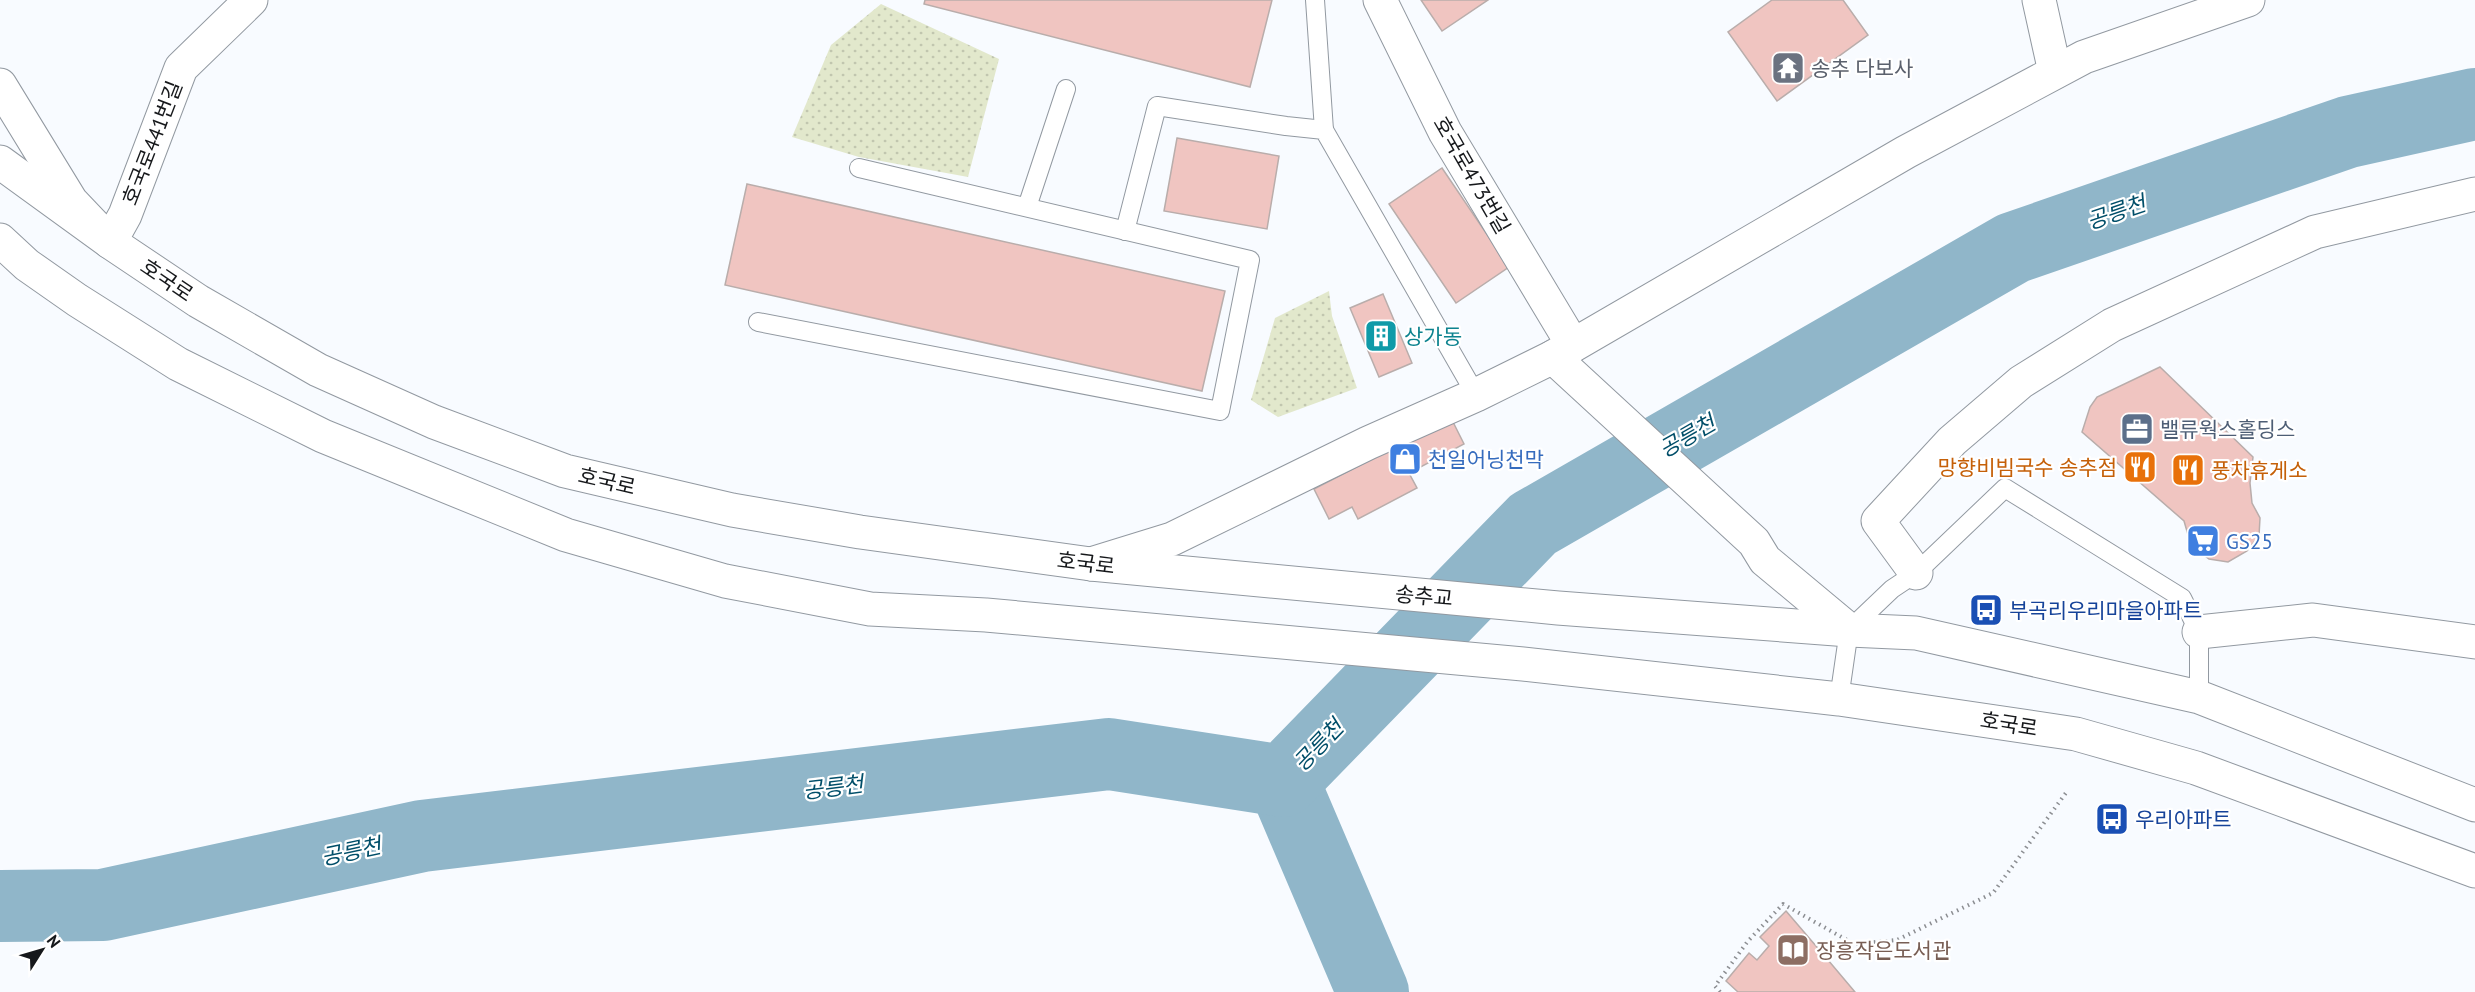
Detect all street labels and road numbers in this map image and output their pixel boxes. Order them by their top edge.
street label: 호국로441번길 [116,77,188,209]
street label: 호국로473번길 [1428,112,1516,238]
street label: 호국로 [135,253,199,307]
street label: 호국로 [576,461,638,501]
street label: 호국로 [1056,546,1116,580]
street label: 송추교 [1394,580,1454,612]
street label: 호국로 [1978,706,2040,742]

